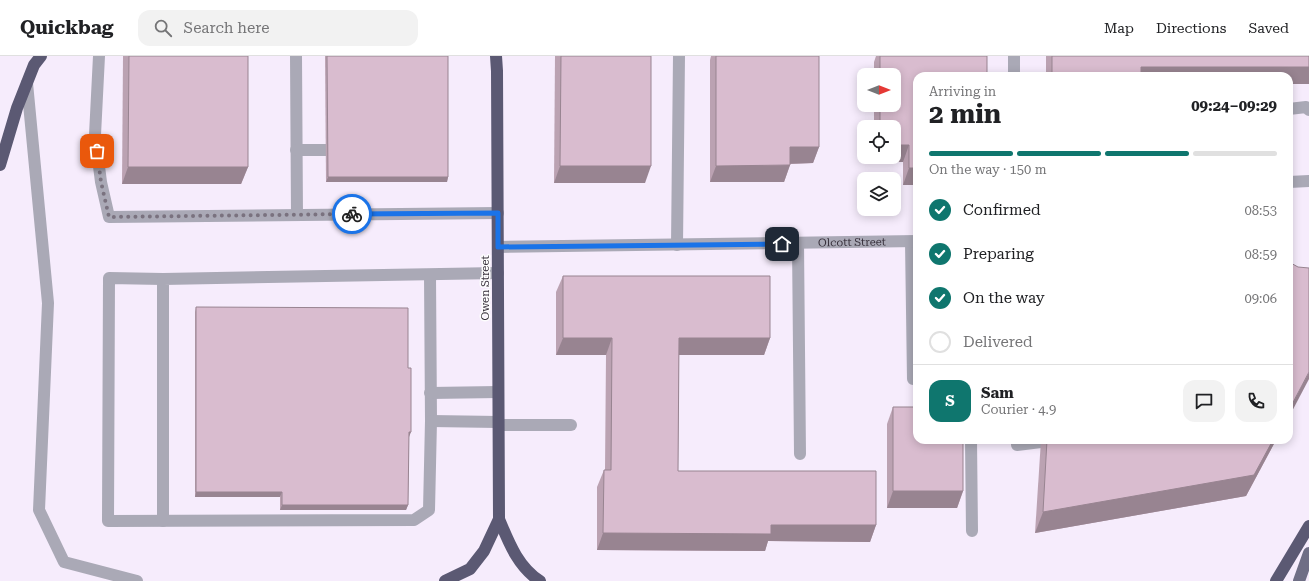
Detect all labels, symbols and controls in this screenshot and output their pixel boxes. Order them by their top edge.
search box [138,10,418,46]
text: Quickbag [20,16,114,39]
icon: search [152,17,174,39]
text: Search here [184,19,270,37]
text: Map [1104,20,1134,36]
text: Directions [1156,20,1226,36]
text: Saved [1248,20,1289,36]
north arrow [857,68,901,112]
map controls [857,68,901,216]
text: Arriving in [929,84,996,99]
text: 09:24–09:29 [1191,97,1277,115]
text: 2 min [929,99,1001,129]
button: locate [857,120,901,164]
pin [80,134,114,168]
icon: bag [86,140,108,162]
text: On the way · 150 m [929,162,1046,177]
button: layers [857,172,901,216]
courier [332,194,372,234]
icon: check [929,199,951,221]
text: Confirmed [963,201,1041,219]
icon: bike [341,203,363,225]
text: 08:53 [1245,203,1277,218]
pin [765,227,799,261]
icon: home [771,233,793,255]
street label: Olcott Street [818,235,886,249]
icon: check [929,243,951,265]
text: Preparing [963,245,1034,263]
text: 08:59 [1245,247,1277,262]
street label: Owen Street [479,255,492,321]
icon: check [929,287,951,309]
text: On the way [963,289,1045,307]
text: 09:06 [1245,291,1277,306]
text: Delivered [963,333,1033,351]
button: chat [1183,380,1225,422]
button: phone [1235,380,1277,422]
text: Sam [981,384,1014,402]
text: S [945,392,955,410]
text: Courier · 4.9 [981,402,1056,417]

